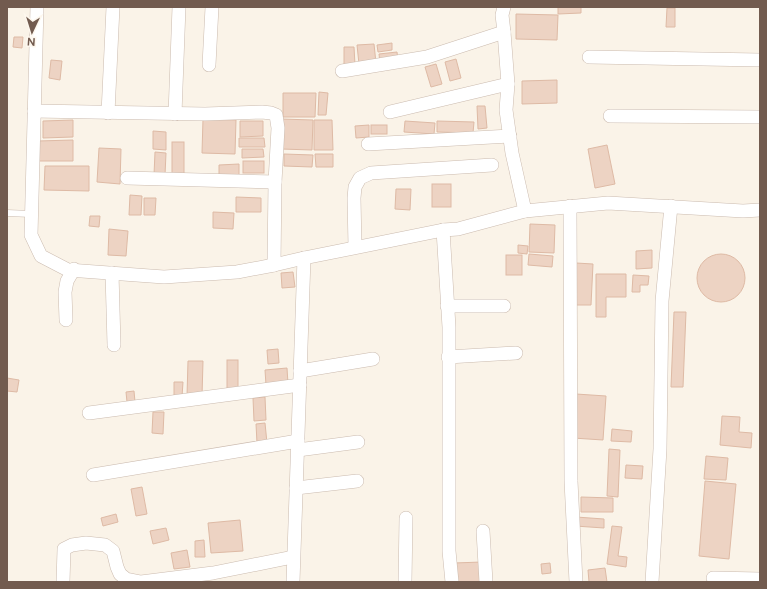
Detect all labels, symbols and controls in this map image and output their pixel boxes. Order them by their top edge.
north arrow [12,12,52,52]
text: N [27,35,36,48]

